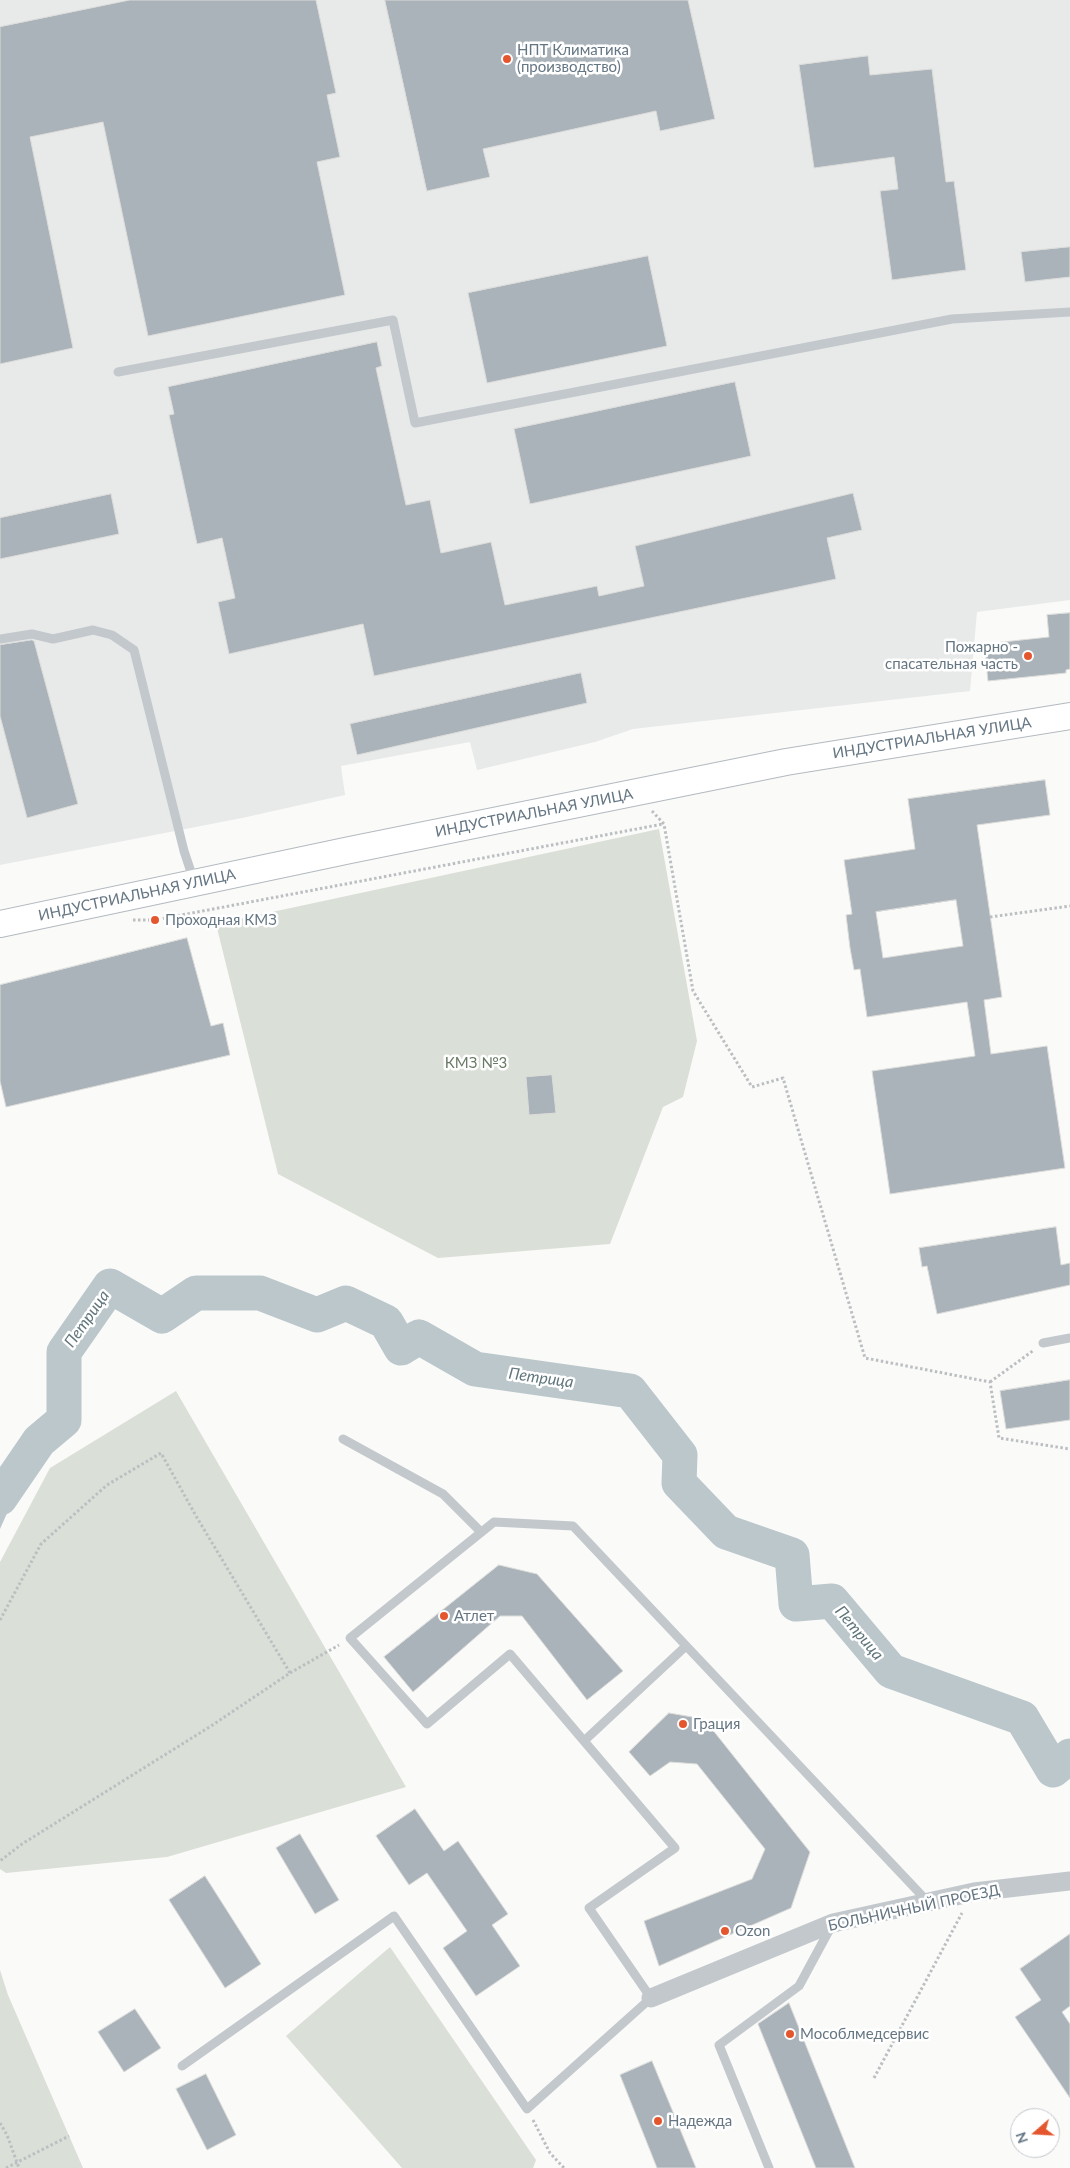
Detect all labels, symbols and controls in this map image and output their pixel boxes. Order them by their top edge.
place label: НПТ Климатика (производство) [517,41,629,76]
marker: НПТ Климатика (производство) [501,53,513,65]
place label: Пожарно - спасательная часть [885,638,1018,673]
marker: Пожарно - спасательная часть [1022,650,1034,662]
street label: ИНДУСТРИАЛЬНАЯ УЛИЦА [831,713,1033,763]
street label: ИНДУСТРИАЛЬНАЯ УЛИЦА [434,785,634,841]
street label: ИНДУСТРИАЛЬНАЯ УЛИЦА [37,865,237,925]
place label: Проходная КМЗ [165,911,277,929]
marker: Проходная КМЗ [149,914,161,926]
park label: КМЗ №3 [445,1054,507,1072]
water label: Петрица [60,1287,114,1351]
water label: Петрица [507,1364,575,1392]
water label: Петрица [831,1602,887,1664]
place label: Атлет [454,1607,494,1625]
marker: Атлет [438,1610,450,1622]
place label: Грация [693,1715,740,1733]
marker: Грация [677,1718,689,1730]
street label: БОЛЬНИЧНЫЙ ПРОЕЗД [826,1881,1002,1935]
place label: Ozon [735,1922,770,1940]
marker: Ozon [719,1925,731,1937]
place label: Мособлмедсервис [800,2025,929,2043]
marker: Мособлмедсервис [784,2028,796,2040]
north arrow [1010,2108,1060,2158]
place label: Надежда [668,2112,732,2130]
marker: Надежда [652,2115,664,2127]
text: N [1011,2130,1031,2146]

